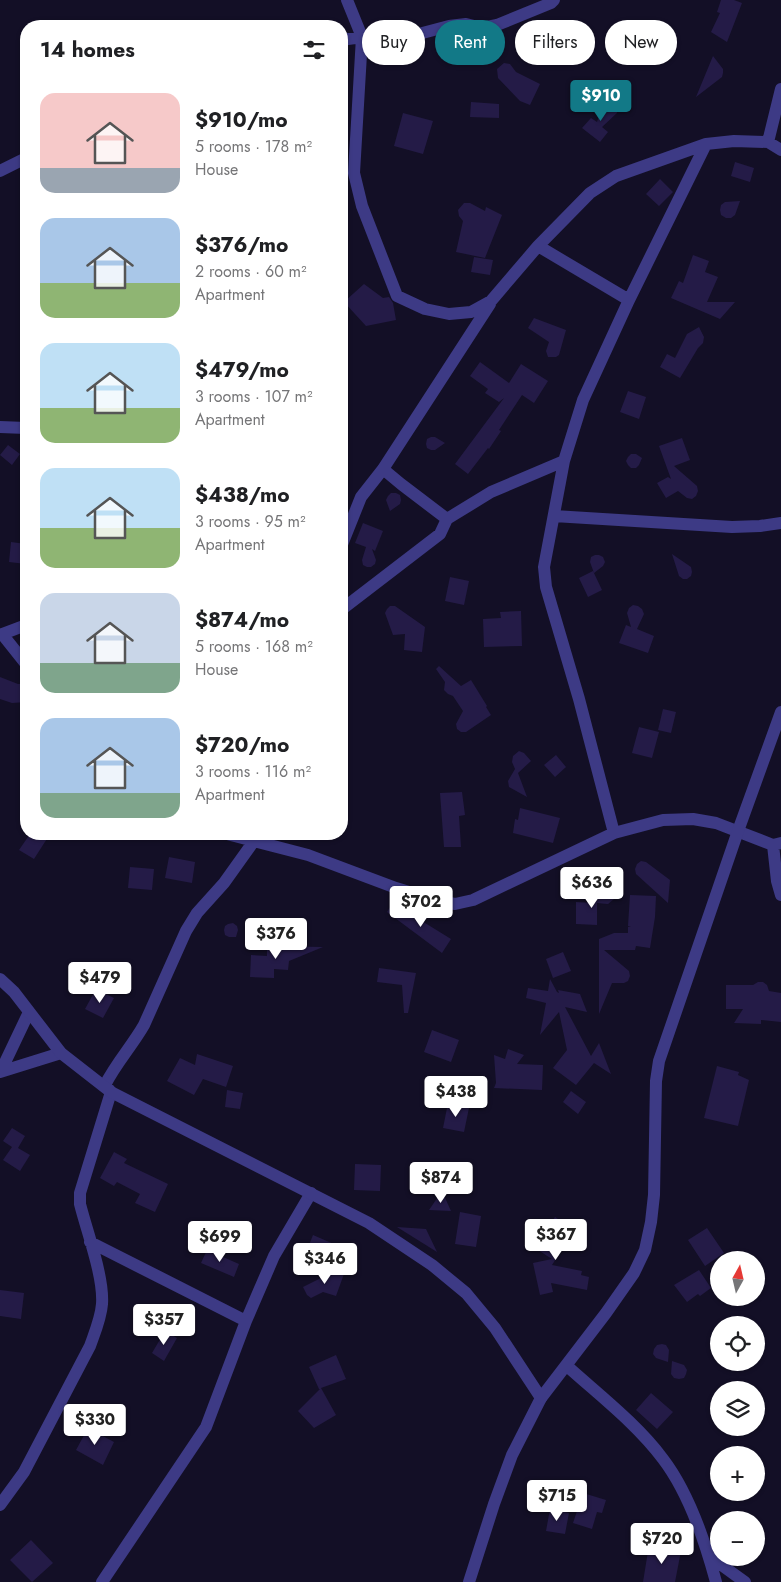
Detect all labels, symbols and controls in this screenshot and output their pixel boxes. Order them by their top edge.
chip: Buy [362,20,425,65]
chip: Rent [435,20,505,65]
chip: Filters [515,20,595,65]
chip: New [605,20,677,65]
text: 14 homes [40,35,135,65]
icon: filters [300,36,328,64]
pin: $910 [571,80,631,122]
text: $910 [581,84,621,107]
text: $910/mo [195,105,288,135]
icon: home [80,113,140,173]
text: 5 rooms · 178 m² [195,135,312,158]
text: House [195,158,238,181]
text: $376/mo [195,230,288,260]
icon: home [80,238,140,298]
text: 2 rooms · 60 m² [195,260,307,283]
text: Apartment [195,283,265,306]
text: $479/mo [195,355,289,385]
icon: home [80,363,140,423]
text: 3 rooms · 107 m² [195,385,313,408]
text: Apartment [195,408,265,431]
text: $438/mo [195,480,290,510]
icon: home [80,488,140,548]
text: 3 rooms · 95 m² [195,510,306,533]
text: Apartment [195,533,265,556]
text: $874/mo [195,605,289,635]
icon: home [80,613,140,673]
text: 5 rooms · 168 m² [195,635,313,658]
text: House [195,658,238,681]
text: $720/mo [195,730,289,760]
icon: home [80,738,140,798]
text: 3 rooms · 116 m² [195,760,311,783]
text: Apartment [195,783,265,806]
pin: $636 [562,866,622,909]
text: $636 [571,871,613,894]
pin: $702 [391,886,451,928]
text: $702 [401,890,441,913]
pin: $376 [246,918,306,960]
text: $376 [256,922,296,945]
pin: $479 [70,962,130,1004]
text: $479 [79,966,121,989]
pin: $438 [426,1076,486,1118]
text: $438 [435,1080,477,1103]
pin: $874 [411,1162,471,1204]
text: $874 [421,1166,461,1189]
pin: $367 [526,1218,586,1261]
pin: $699 [190,1220,250,1263]
text: $367 [536,1223,576,1246]
text: $699 [199,1225,241,1248]
pin: $346 [295,1242,355,1285]
text: $346 [304,1247,346,1270]
north arrow [710,1251,765,1306]
map controls [710,1251,765,1566]
pin: $357 [134,1304,194,1346]
text: $357 [144,1308,184,1331]
button: locate [710,1316,765,1371]
button: layers [710,1381,765,1436]
pin: $330 [65,1404,125,1446]
text: $330 [75,1408,115,1431]
button: + [710,1446,765,1501]
pin: $715 [527,1480,587,1522]
text: $715 [538,1484,576,1507]
button: − [710,1511,765,1566]
pin: $720 [632,1522,692,1565]
text: $720 [642,1527,682,1550]

